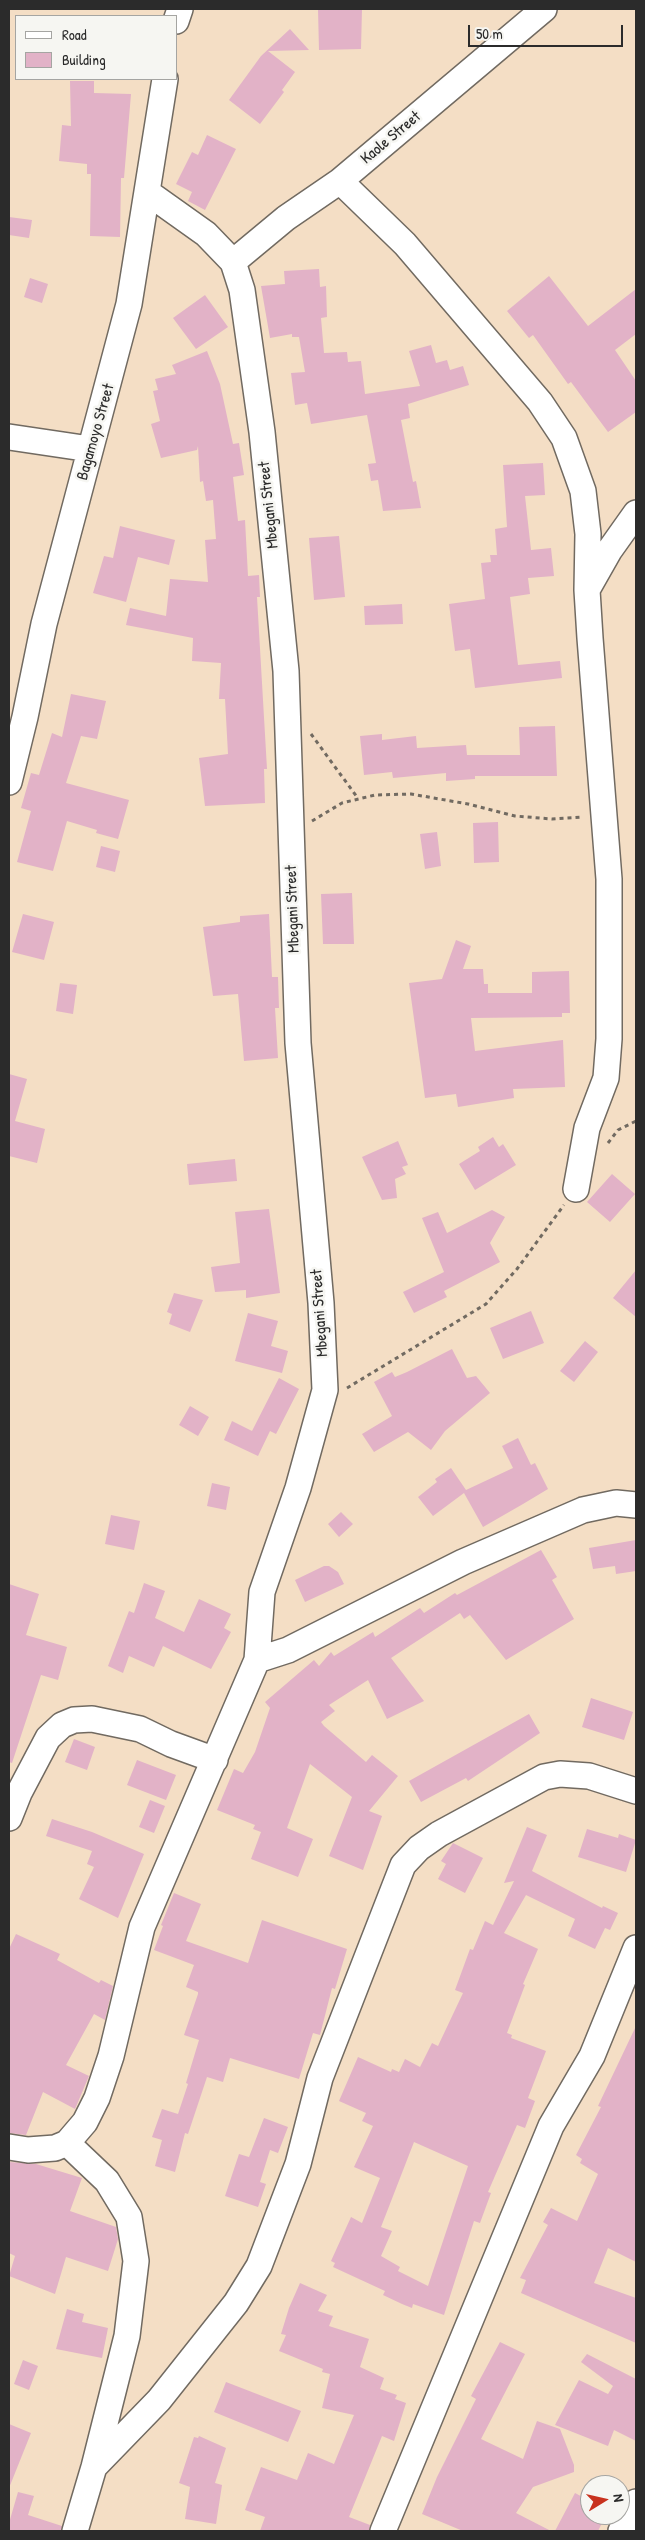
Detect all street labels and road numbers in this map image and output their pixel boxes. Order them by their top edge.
street label: Kaole Street [357,107,425,169]
street label: Bagamoyo Street [73,382,119,482]
street label: Mbegani Street [255,460,283,550]
street label: Mbegani Street [282,865,304,953]
street label: Mbegani Street [307,1269,333,1357]

